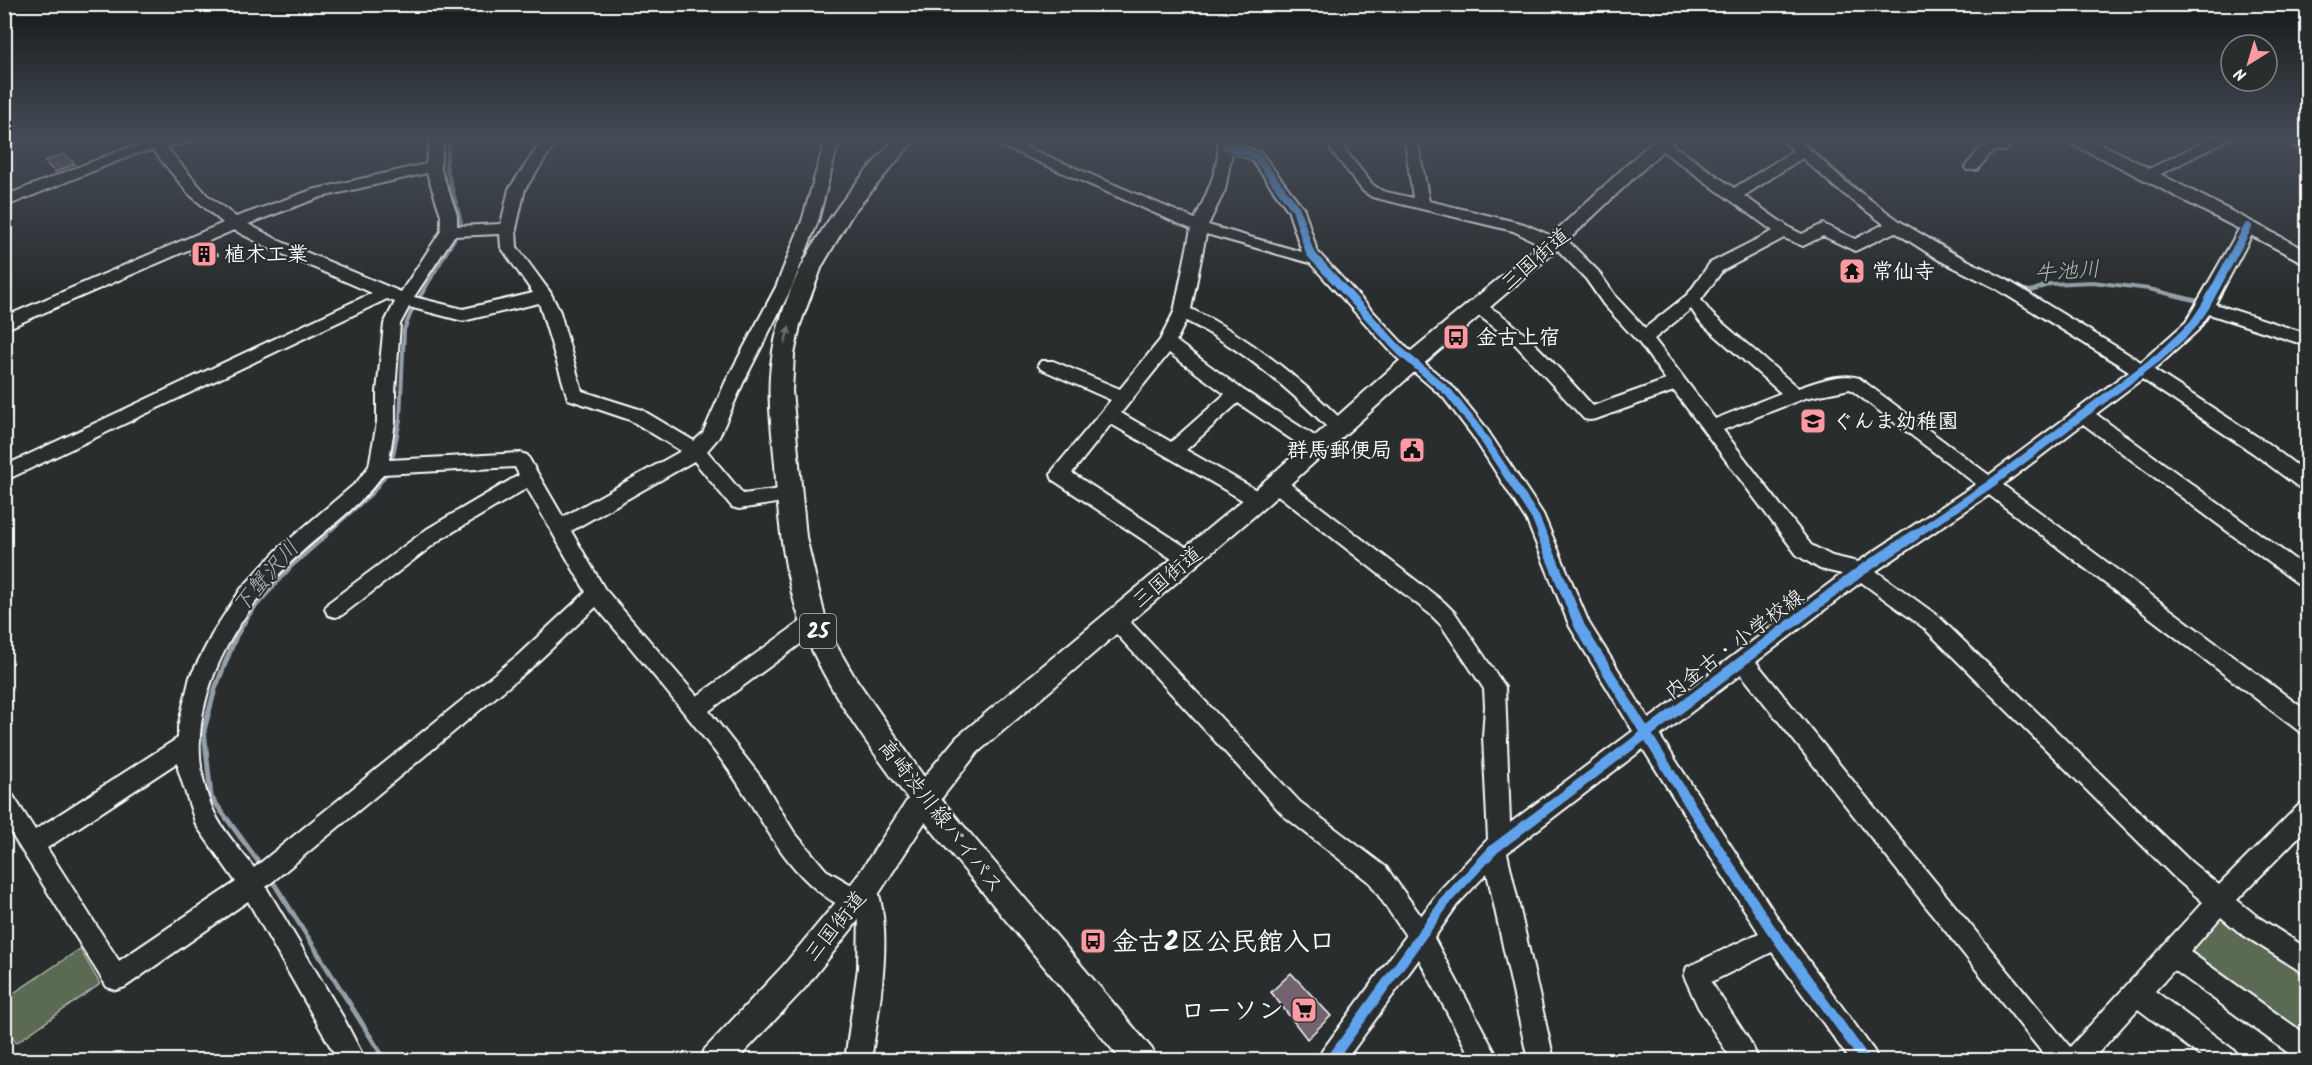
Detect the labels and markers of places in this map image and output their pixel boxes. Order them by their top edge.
building icon: 植木工業 [189,239,219,269]
place label: 植木工業 [224,239,308,272]
temple icon: 常仙寺 [1837,256,1867,286]
place label: 常仙寺 [1872,256,1935,289]
bus stop icon: 金古上宿 [1441,322,1471,352]
place label: 金古上宿 [1476,322,1560,355]
school or university icon: ぐんま幼稚園 [1798,406,1828,436]
place label: ぐんま幼稚園 [1832,406,1958,439]
place label: 群馬郵便局 [1287,435,1392,468]
public building icon: 群馬郵便局 [1397,435,1427,465]
place label: 金古2区公民館入口 [1112,922,1335,964]
bus stop icon: 金古2区公民館入口 [1078,926,1108,956]
place label: ローソン [1180,991,1284,1033]
supermarket icon: ローソン [1289,995,1319,1025]

